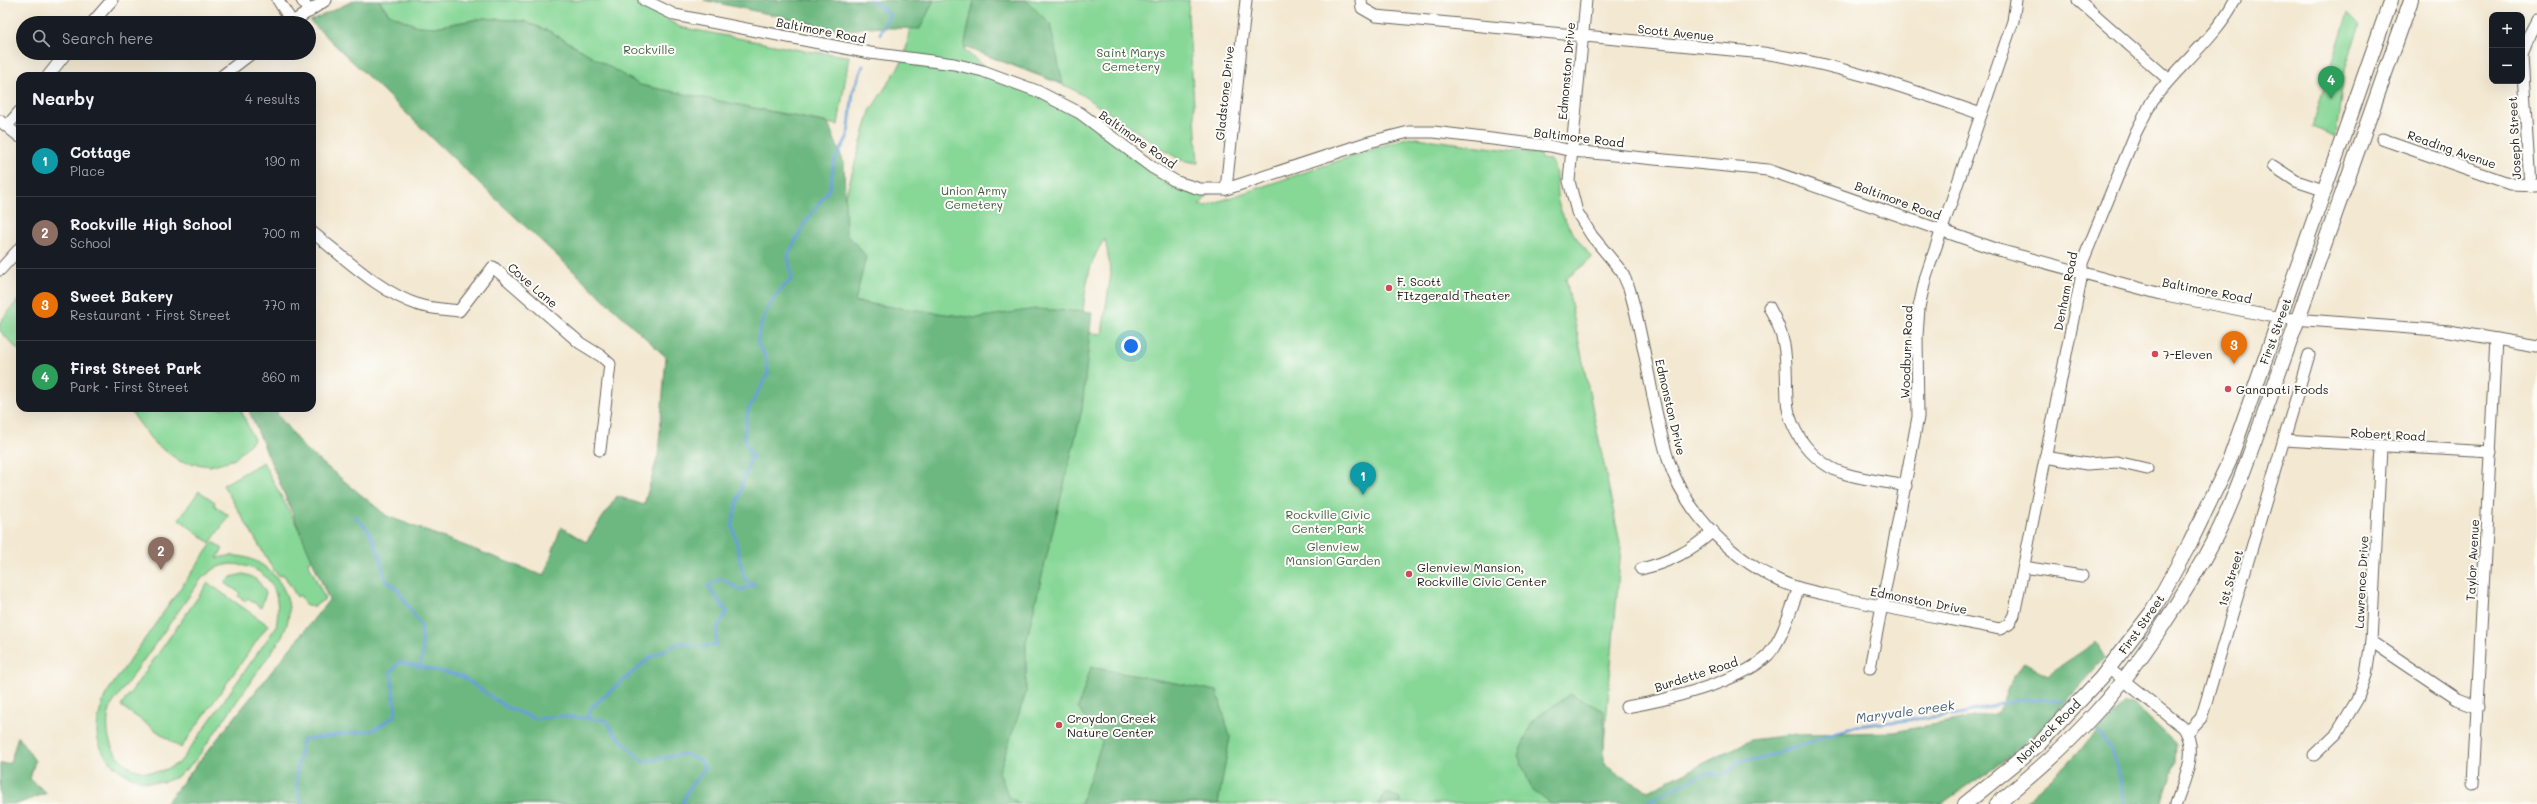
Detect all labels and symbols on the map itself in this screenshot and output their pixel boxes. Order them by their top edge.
street label: Baltimore Road [775,13,867,47]
street label: Scott Avenue [1637,20,1715,44]
street label: Edmonston Drive [1554,21,1578,121]
park label: Rockville [623,41,675,57]
park label: Saint Marys Cemetery [1097,44,1166,74]
street label: Gladstone Drive [1211,45,1237,141]
pin: 4 [2318,66,2344,99]
street label: Joseph Street [2504,96,2524,180]
street label: Baltimore Road [1096,106,1180,172]
street label: Baltimore Road [1533,124,1625,151]
street label: Reading Avenue [2405,126,2499,172]
street label: Baltimore Road [1853,177,1944,223]
park label: Union Army Cemetery [941,182,1007,212]
street label: Denham Road [2050,250,2081,332]
street label: Cove Lane [505,259,561,311]
place label: F. Scott FItzgerald Theater [1397,273,1510,303]
street label: Baltimore Road [2161,273,2253,307]
marker: F. Scott FItzgerald Theater [1384,283,1394,293]
street label: First Street [2256,296,2294,366]
street label: Woodburn Road [1896,305,1916,399]
pin: 3 [2221,331,2247,364]
your location [1121,336,1141,356]
place label: 7-Eleven [2163,346,2212,362]
marker: 7-Eleven [2150,349,2160,359]
street label: Edmonston Drive [1652,357,1690,457]
place label: Ganapati Foods [2236,381,2329,397]
marker: Ganapati Foods [2223,384,2233,394]
street label: Robert Road [2350,424,2426,444]
pin: 1 [1350,462,1376,495]
park label: Rockville Civic Center Park [1286,506,1370,536]
street label: Taylor Avenue [2462,519,2482,601]
street label: Lawrence Drive [2351,535,2371,629]
pin: 2 [148,537,174,570]
park label: Glenview Mansion Garden [1286,538,1380,568]
street label: 1st Street [2214,548,2246,608]
place label: Glenview Mansion, Rockville Civic Center [1417,559,1547,589]
marker: Glenview Mansion, Rockville Civic Center [1404,569,1414,579]
street label: Edmonston Drive [1869,583,1969,617]
street label: First Street [2114,591,2168,657]
street label: Burdette Road [1652,653,1740,695]
street label: Norbeck Road [2013,695,2084,766]
water label: Maryvale creek [1855,696,1956,726]
place label: Croydon Creek Nature Center [1067,710,1156,740]
marker: Croydon Creek Nature Center [1054,720,1064,730]

